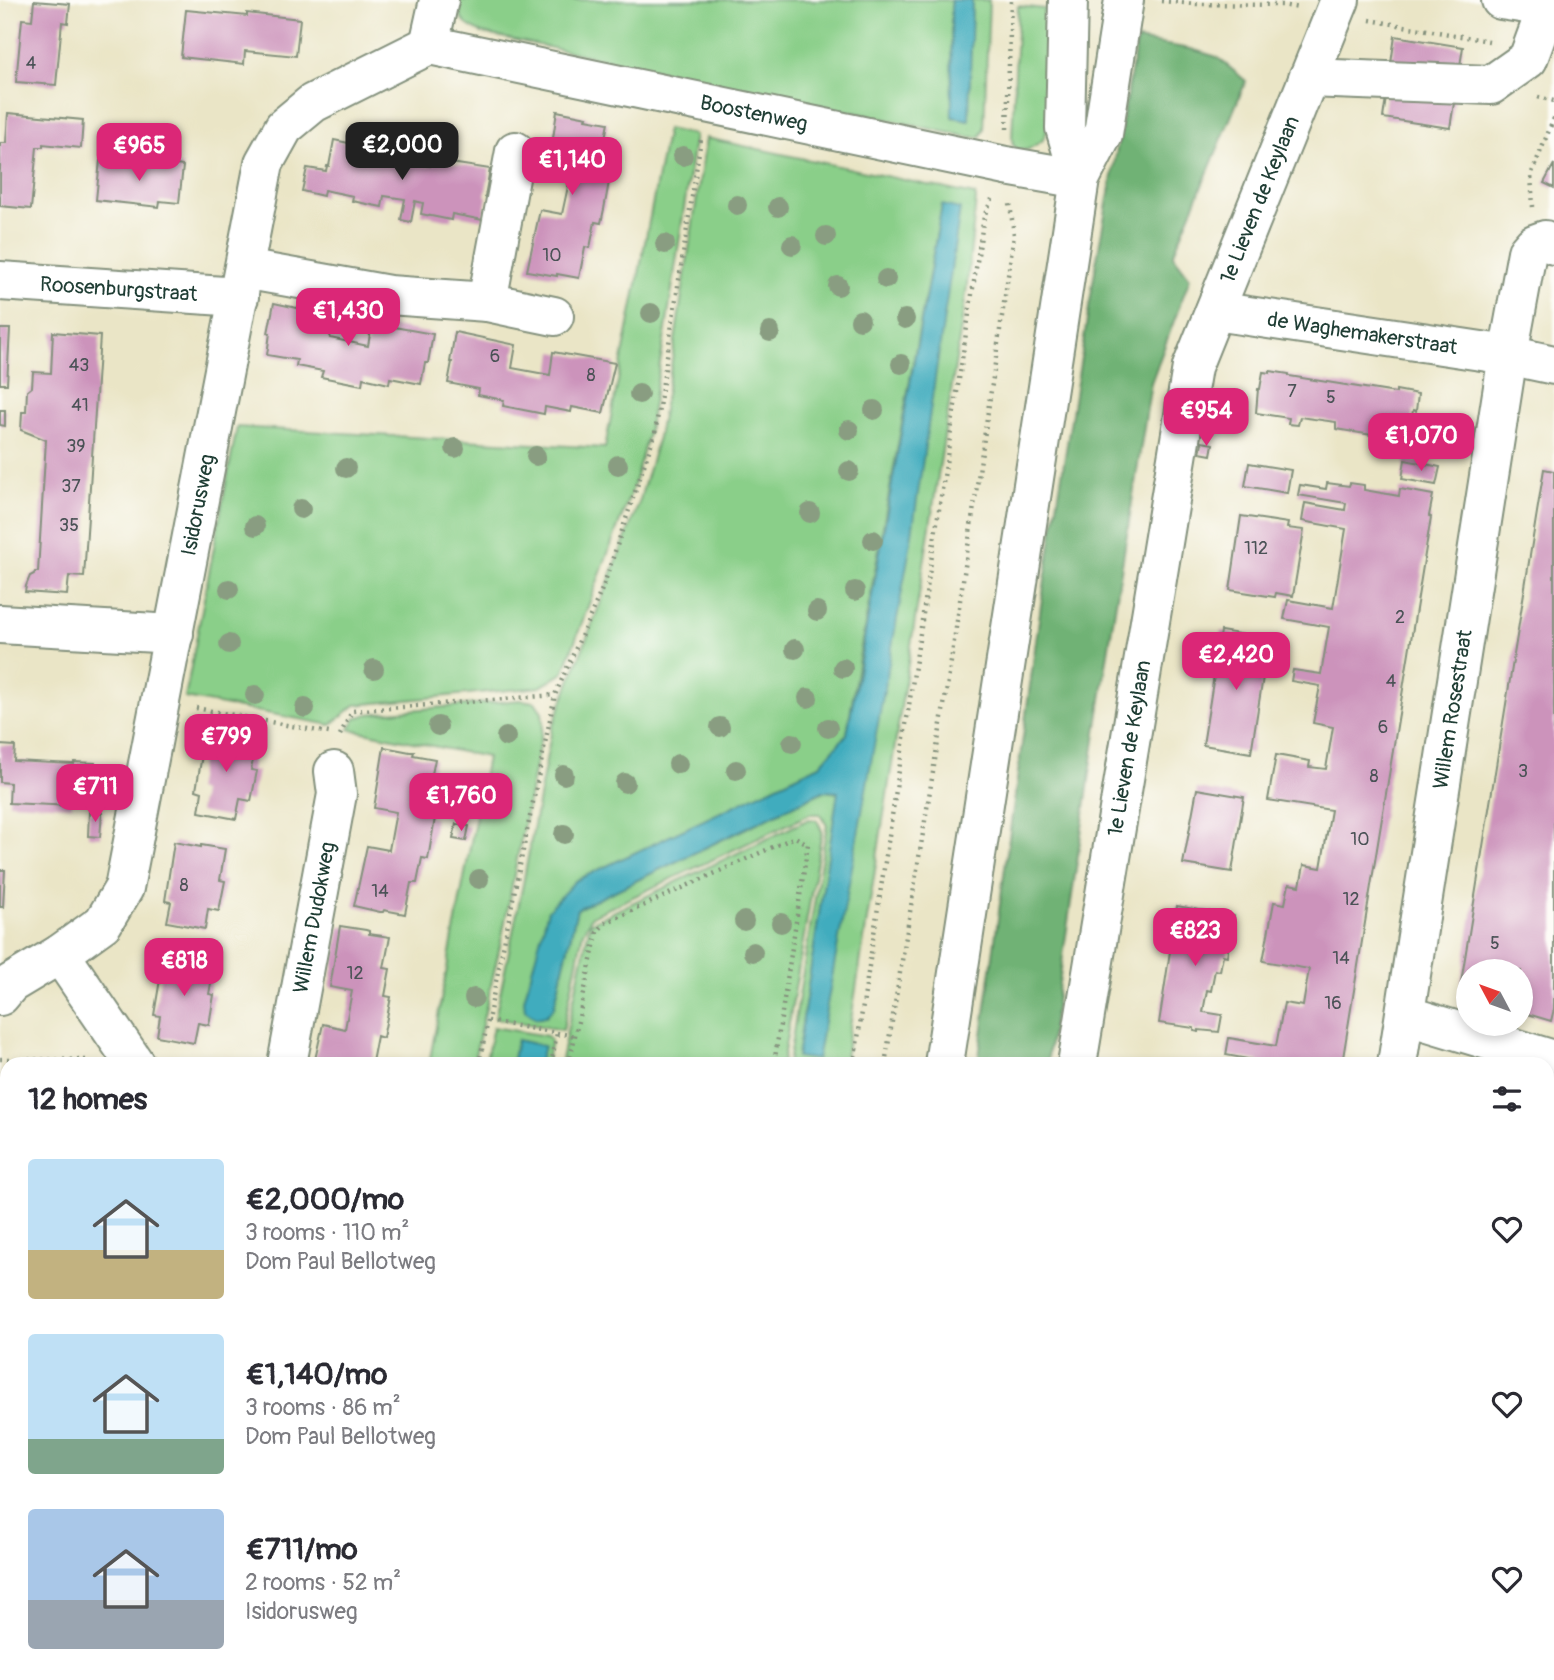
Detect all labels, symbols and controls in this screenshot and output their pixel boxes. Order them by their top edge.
house number: 4 [26,52,37,75]
street label: Boostenweg [698,89,810,138]
street label: 1e Lieven de Keylaan [1214,112,1306,287]
pin: €2,000 [345,122,459,182]
pin: €965 [98,124,180,183]
text: €2,000 [361,130,443,159]
text: €965 [113,131,165,160]
pin: €1,140 [515,138,629,197]
text: €1,140 [538,145,606,174]
house number: 10 [542,244,562,267]
street label: Roosenburgstraat [39,271,199,308]
pin: €1,430 [291,288,405,348]
text: €1,430 [312,296,384,325]
street label: de Waghemakerstraat [1265,306,1460,361]
house number: 6 [490,345,500,368]
house number: 43 [69,354,89,377]
house number: 8 [586,364,596,387]
house number: 7 [1287,380,1297,403]
house number: 5 [1326,386,1336,409]
pin: €954 [1165,388,1247,448]
house number: 41 [71,394,89,417]
text: €954 [1180,396,1232,425]
pin: €1,070 [1364,414,1478,473]
text: €1,070 [1384,421,1458,450]
house number: 39 [66,435,86,458]
street label: Isidorusweg [175,452,221,558]
house number: 37 [61,475,81,498]
house number: 35 [59,514,79,537]
house number: 112 [1244,537,1268,560]
house number: 2 [1395,606,1405,629]
street label: Willem Rosestraat [1427,627,1479,791]
pin: €2,420 [1179,632,1293,692]
text: €2,420 [1198,640,1274,669]
street label: 1e Lieven de Keylaan [1102,658,1157,838]
house number: 4 [1386,670,1397,693]
pin: €799 [185,714,267,774]
house number: 6 [1378,716,1388,739]
text: €799 [200,722,252,751]
house number: 3 [1518,760,1528,783]
pin: €711 [54,764,136,824]
house number: 8 [1369,765,1379,788]
text: €711 [72,772,118,801]
pin: €1,760 [404,774,518,833]
text: €1,760 [425,781,497,810]
house number: 10 [1350,828,1370,851]
street label: Willem Dudokweg [287,840,342,995]
house number: 8 [179,874,189,897]
house number: 14 [371,880,389,903]
house number: 12 [1342,888,1360,911]
pin: €823 [1154,908,1236,968]
text: €823 [1169,916,1221,945]
house number: 5 [1490,932,1500,955]
pin: €818 [143,939,225,998]
text: €818 [160,946,208,975]
house number: 14 [1332,947,1350,970]
north arrow [1456,959,1533,1036]
map controls [1456,959,1533,1036]
house number: 12 [346,962,364,985]
house number: 16 [1324,992,1342,1015]
icon: filters [1488,1080,1526,1118]
text: 12 homes [28,1081,147,1118]
text: €2,000/mo [245,1181,404,1218]
icon: home [84,1187,168,1271]
icon: heart [1488,1210,1526,1248]
text: 3 rooms · 110 m² [245,1218,409,1247]
text: Dom Paul Bellotweg [245,1247,436,1276]
text: €1,140/mo [245,1356,387,1393]
icon: home [84,1362,168,1446]
icon: heart [1488,1385,1526,1423]
text: 3 rooms · 86 m² [245,1393,401,1422]
text: Dom Paul Bellotweg [245,1422,436,1451]
text: €711/mo [245,1531,358,1568]
icon: home [84,1537,168,1621]
icon: heart [1488,1560,1526,1598]
text: 2 rooms · 52 m² [245,1568,401,1597]
text: Isidorusweg [245,1597,358,1626]

